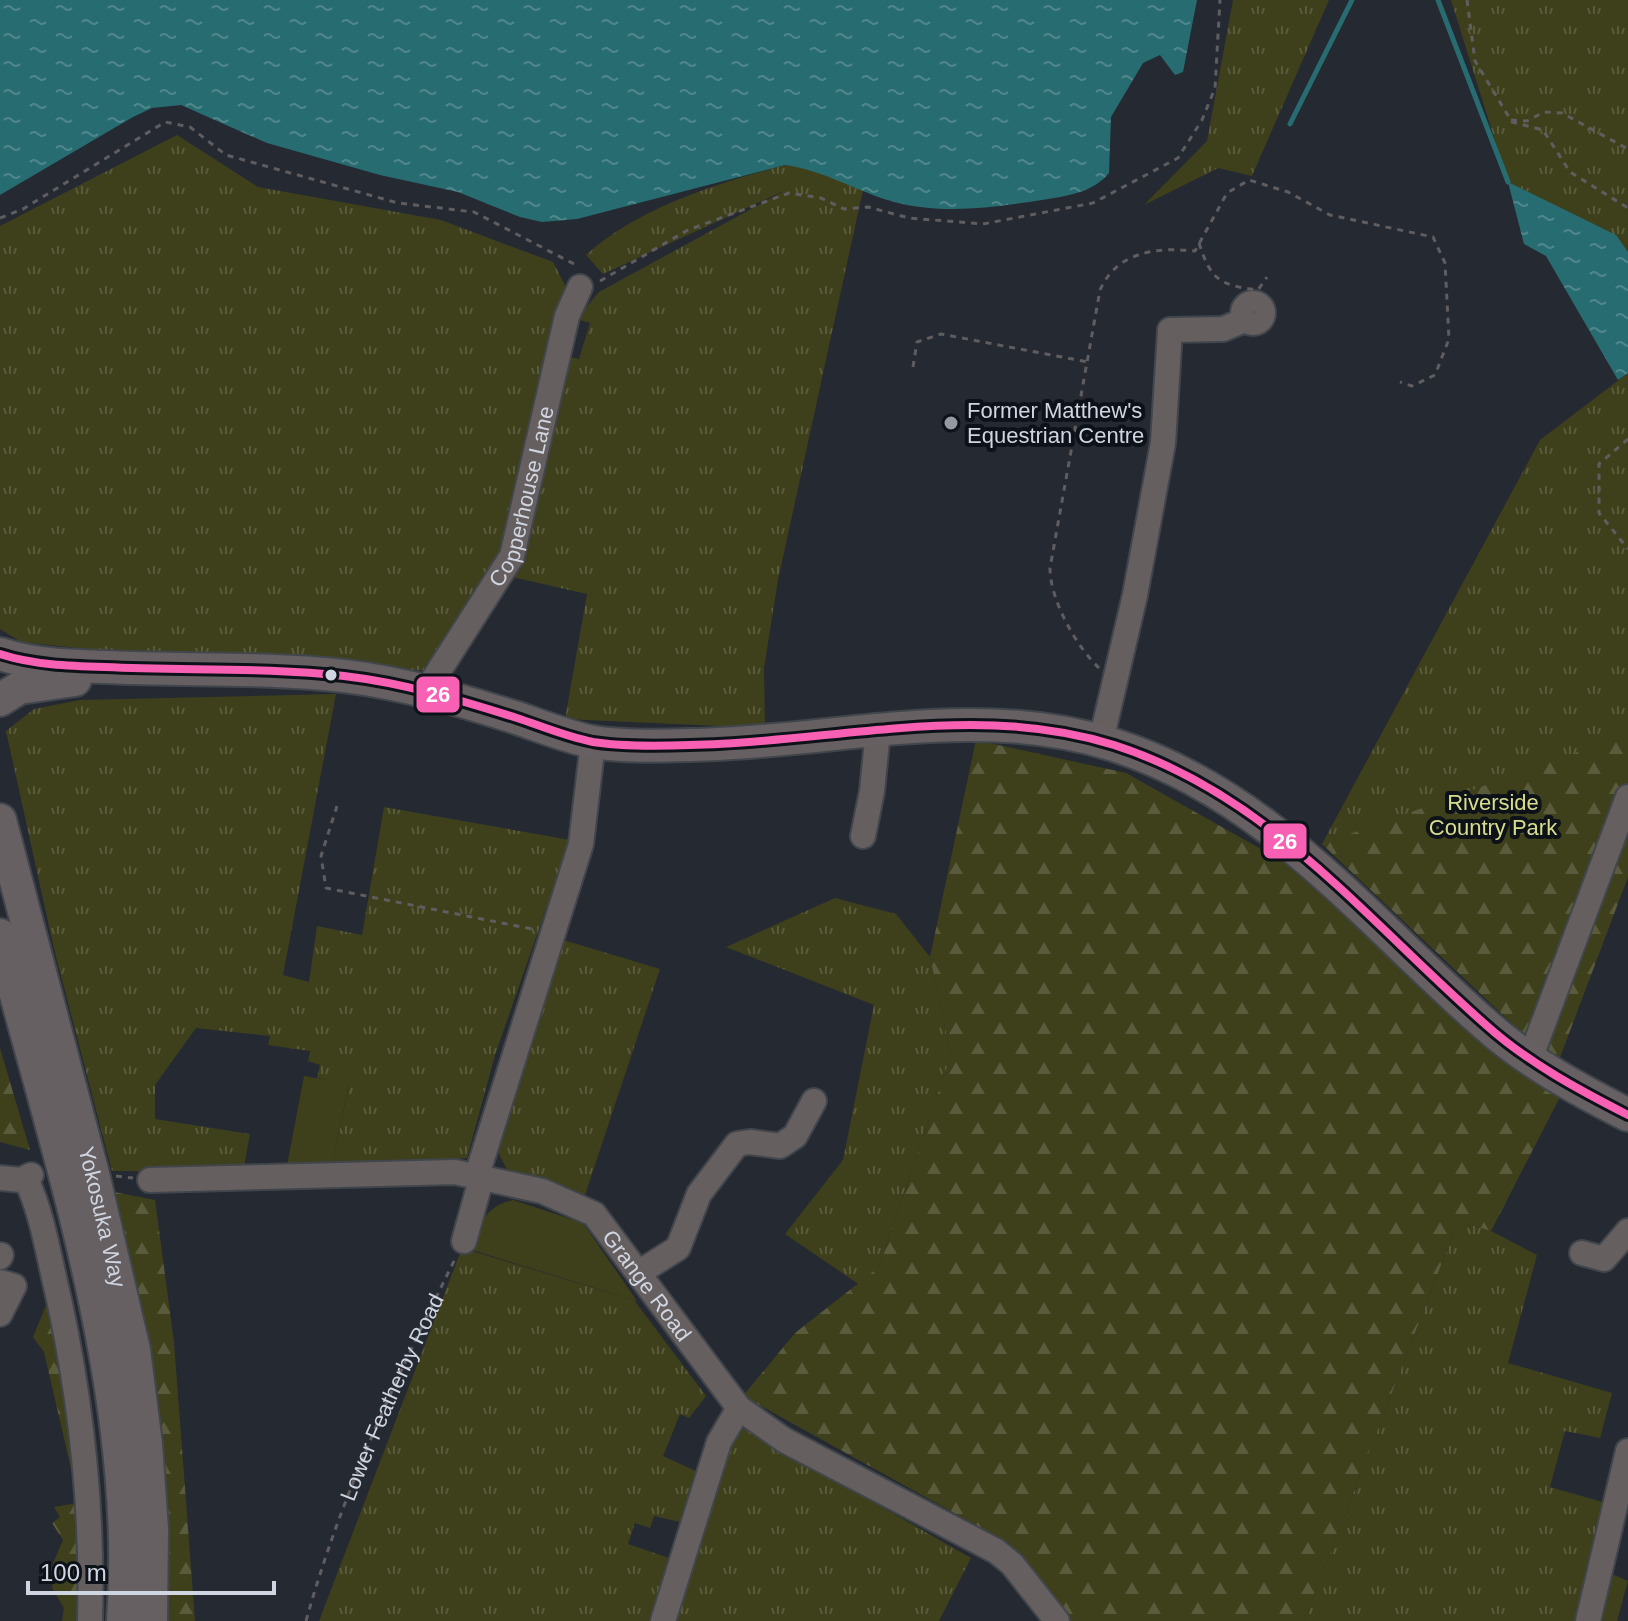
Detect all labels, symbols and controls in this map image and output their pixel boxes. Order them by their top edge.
place label: Former Matthew's Equestrian Centre [967,398,1144,448]
street label: Copperhouse Lane [483,403,558,591]
marker: Former Matthew's Equestrian Centre [942,414,960,432]
unlabelled marker [323,667,339,683]
line badge: 26 [415,675,461,714]
text: 26 [426,682,450,707]
park label: Riverside Country Park [1429,790,1558,840]
line badge: 26 [1262,822,1308,860]
text: 26 [1273,829,1297,854]
street label: Yokosuka Way [74,1144,131,1290]
street label: Grange Road [598,1225,697,1346]
street label: Lower Featherby Road [335,1289,449,1504]
scale bar [28,1545,274,1595]
text: 100 m [40,1559,107,1586]

